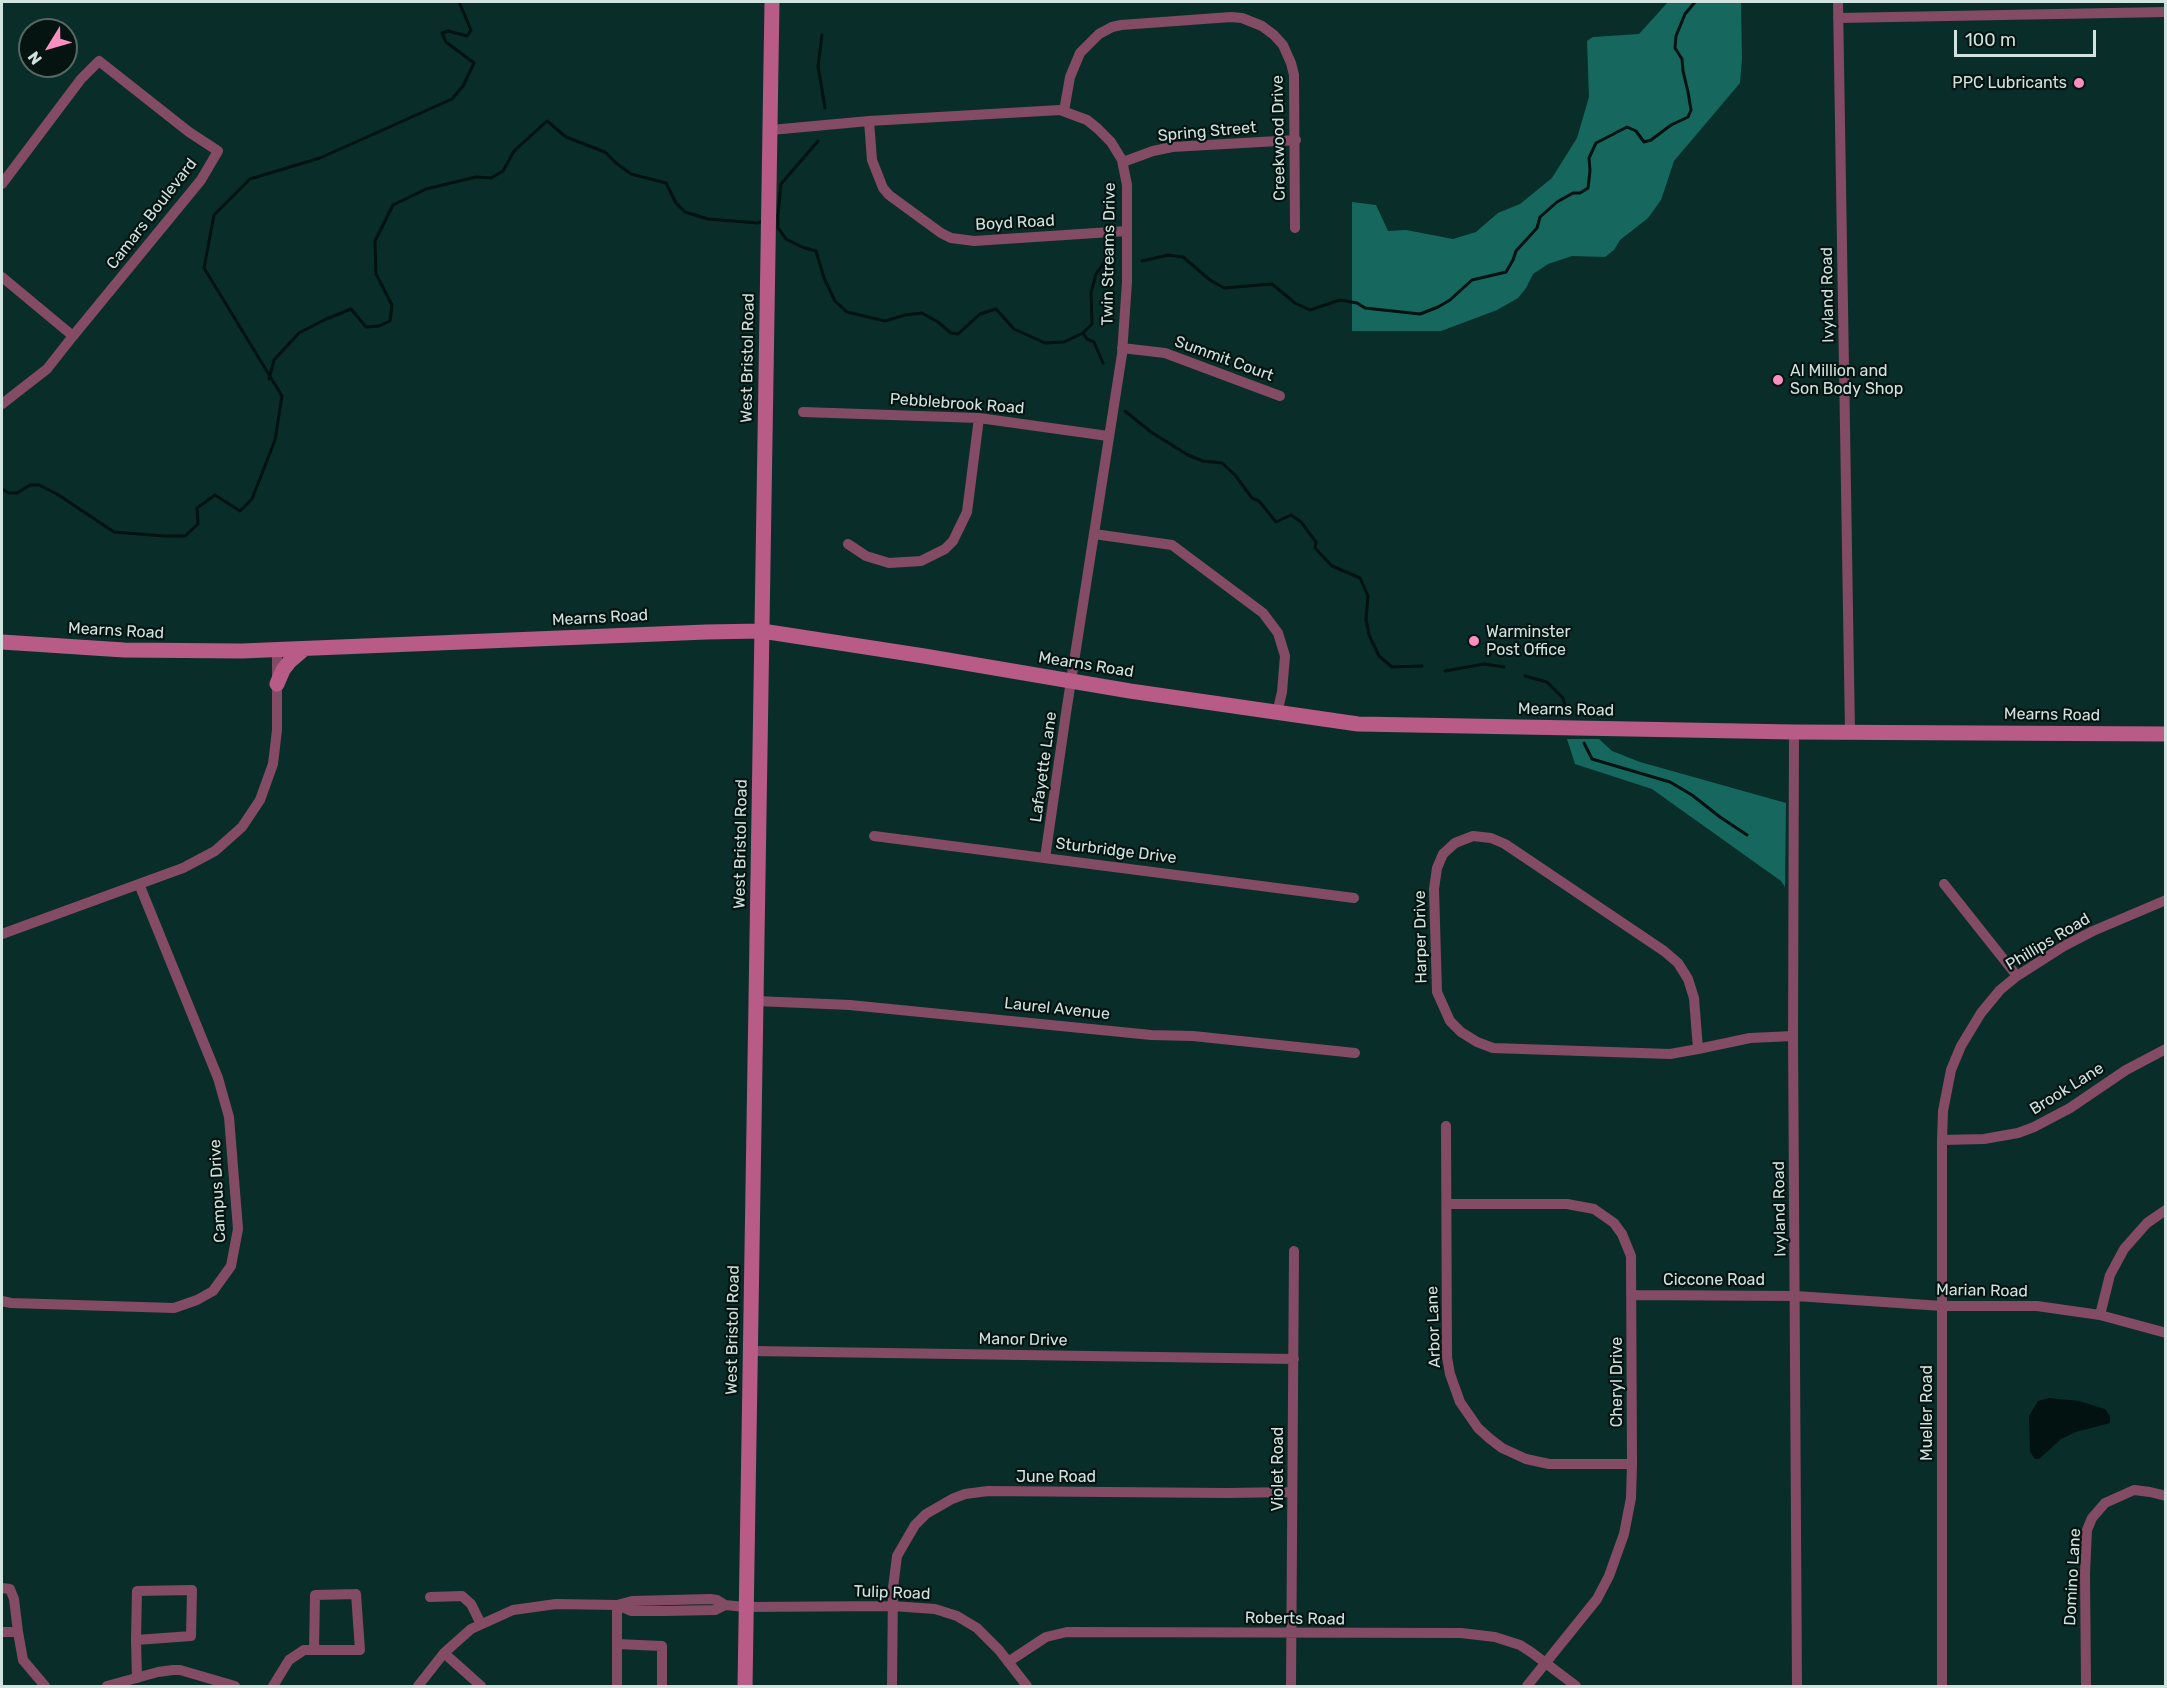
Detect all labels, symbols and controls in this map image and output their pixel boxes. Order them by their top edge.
north arrow [18,18,78,78]
scale bar [1957,18,2100,56]
text: 100 m [1965,29,2016,51]
text: N [24,48,46,68]
place label: PPC Lubricants [1952,73,2067,93]
street label: Creekwood Drive [1268,75,1290,201]
marker: PPC Lubricants [2072,76,2086,90]
street label: Spring Street [1157,118,1257,146]
street label: Camars Boulevard [103,155,201,273]
street label: Twin Streams Drive [1098,182,1120,326]
street label: Boyd Road [975,211,1055,235]
street label: Ivyland Road [1818,247,1838,343]
street label: West Bristol Road [737,293,759,423]
street label: Summit Court [1172,332,1276,386]
place label: Al Million and Son Body Shop [1790,361,1903,399]
marker: Al Million and Son Body Shop [1771,373,1785,387]
street label: Pebblebrook Road [889,390,1025,418]
street label: Mearns Road [551,606,649,630]
street label: Mearns Road [67,619,165,643]
place label: Warminster Post Office [1486,622,1571,660]
marker: Warminster Post Office [1467,634,1481,648]
street label: Mearns Road [1037,648,1135,682]
street label: Mearns Road [1518,700,1614,720]
street label: Mearns Road [2004,705,2100,725]
street label: Lafayette Lane [1027,710,1061,824]
street label: West Bristol Road [730,779,752,909]
street label: Sturbridge Drive [1054,834,1178,868]
street label: Harper Drive [1411,890,1431,984]
street label: Phillips Road [2002,909,2094,975]
street label: Laurel Avenue [1003,994,1111,1024]
street label: Brook Lane [2026,1059,2108,1119]
street label: Campus Drive [206,1139,230,1243]
street label: Ivyland Road [1770,1161,1790,1257]
street label: West Bristol Road [722,1265,744,1395]
street label: Ciccone Road [1663,1270,1765,1290]
street label: Marian Road [1936,1281,2028,1301]
street label: Arbor Lane [1423,1286,1445,1368]
street label: Manor Drive [978,1330,1068,1350]
street label: Cheryl Drive [1607,1337,1627,1427]
street label: Mueller Road [1917,1365,1937,1461]
street label: Violet Road [1268,1427,1288,1511]
street label: June Road [1016,1467,1096,1487]
street label: Domino Lane [2061,1528,2085,1626]
street label: Tulip Road [853,1582,931,1604]
street label: Roberts Road [1245,1609,1345,1629]

